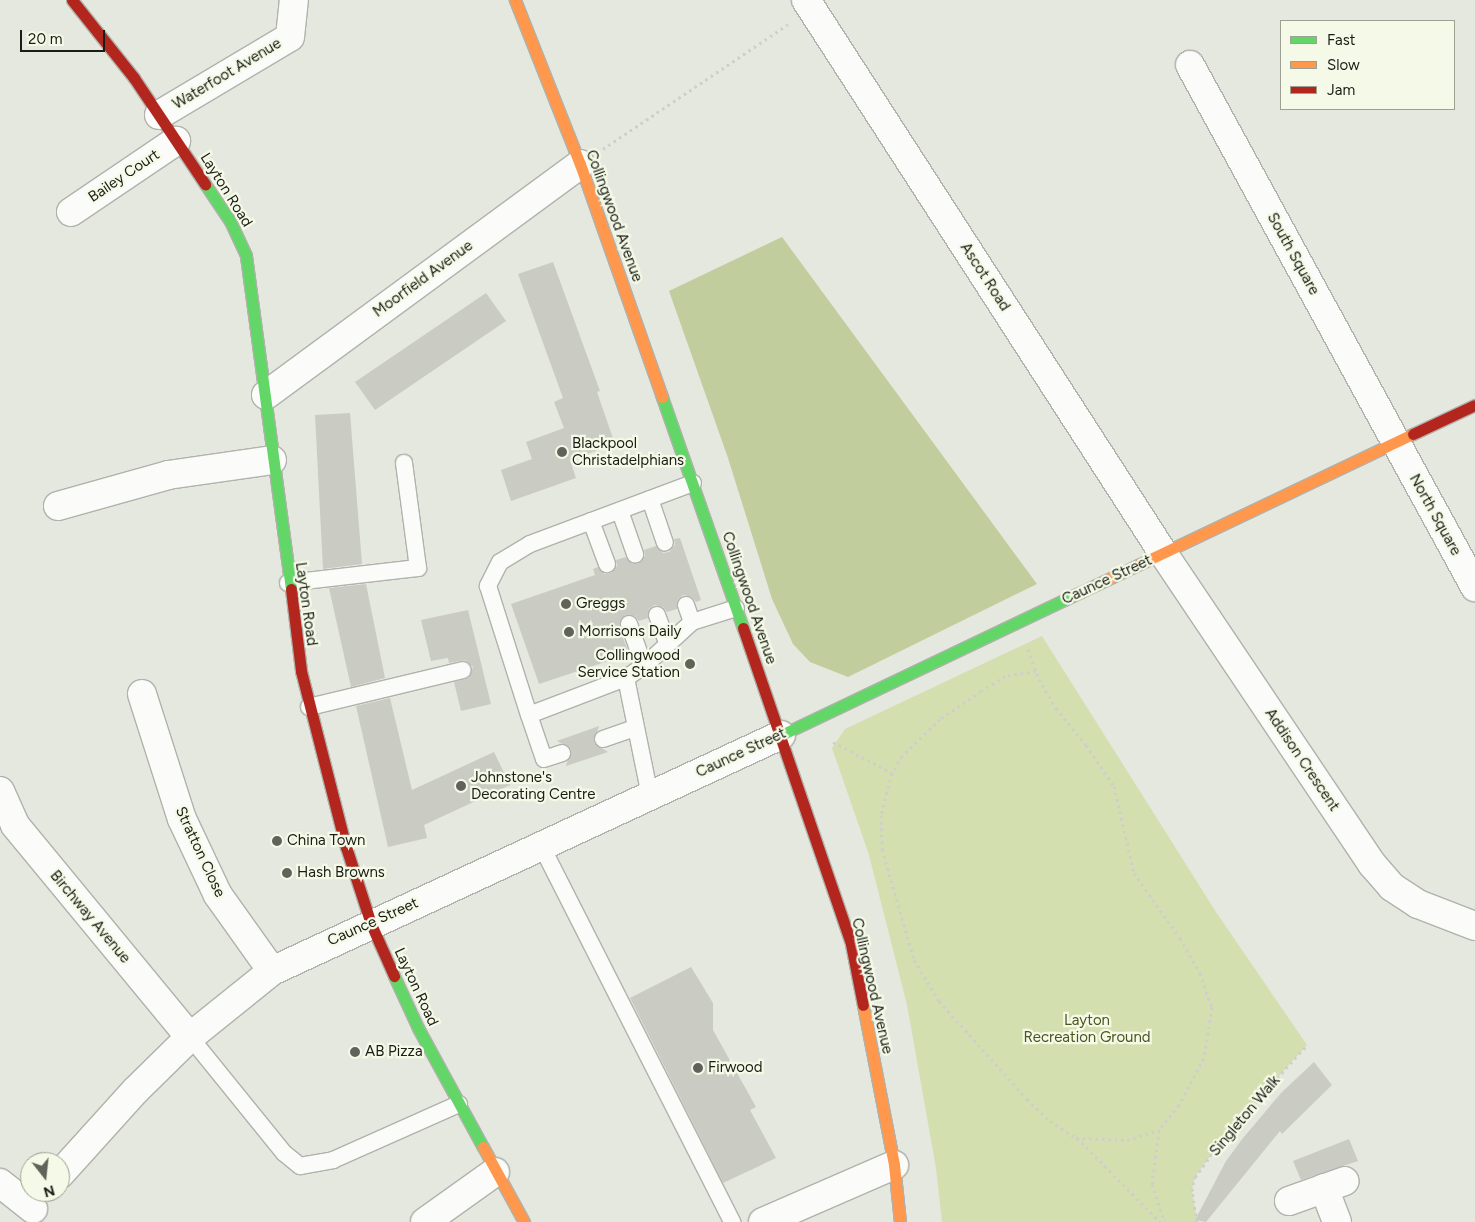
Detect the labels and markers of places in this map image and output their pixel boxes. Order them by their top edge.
place label: Blackpool Christadelphians [572,434,684,469]
marker: Blackpool Christadelphians [556,446,568,458]
place label: Greggs [576,595,625,613]
marker: Greggs [560,598,572,610]
place label: Morrisons Daily [579,623,681,641]
marker: Morrisons Daily [563,626,575,638]
place label: Collingwood Service Station [578,646,680,681]
marker: Collingwood Service Station [684,658,696,670]
place label: Johnstone's Decorating Centre [471,768,595,803]
marker: Johnstone's Decorating Centre [455,780,467,792]
place label: China Town [287,832,365,850]
marker: China Town [271,835,283,847]
place label: Hash Browns [297,864,385,882]
marker: Hash Browns [281,867,293,879]
place label: AB Pizza [365,1043,423,1061]
marker: AB Pizza [349,1046,361,1058]
place label: Firwood [708,1059,762,1077]
marker: Firwood [692,1062,704,1074]

